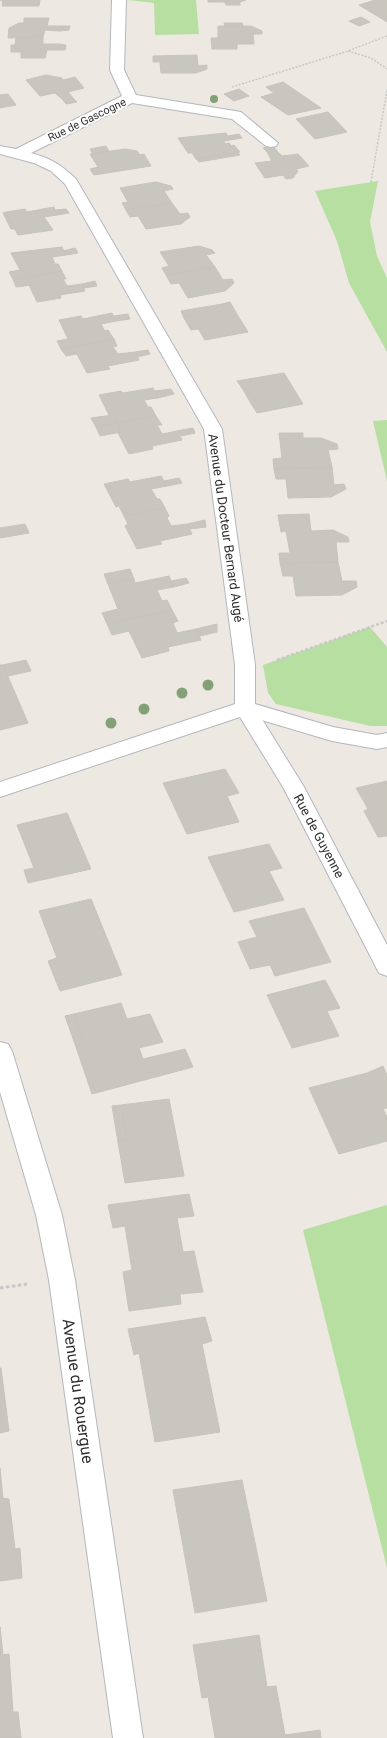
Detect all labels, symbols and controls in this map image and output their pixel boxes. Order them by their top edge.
street label: Rue de Gascogne [46,95,128,145]
street label: Avenue du Docteur Bernard Augé [205,433,247,623]
street label: Rue de Guyenne [291,791,347,881]
street label: Avenue du Rouergue [58,1317,98,1465]

